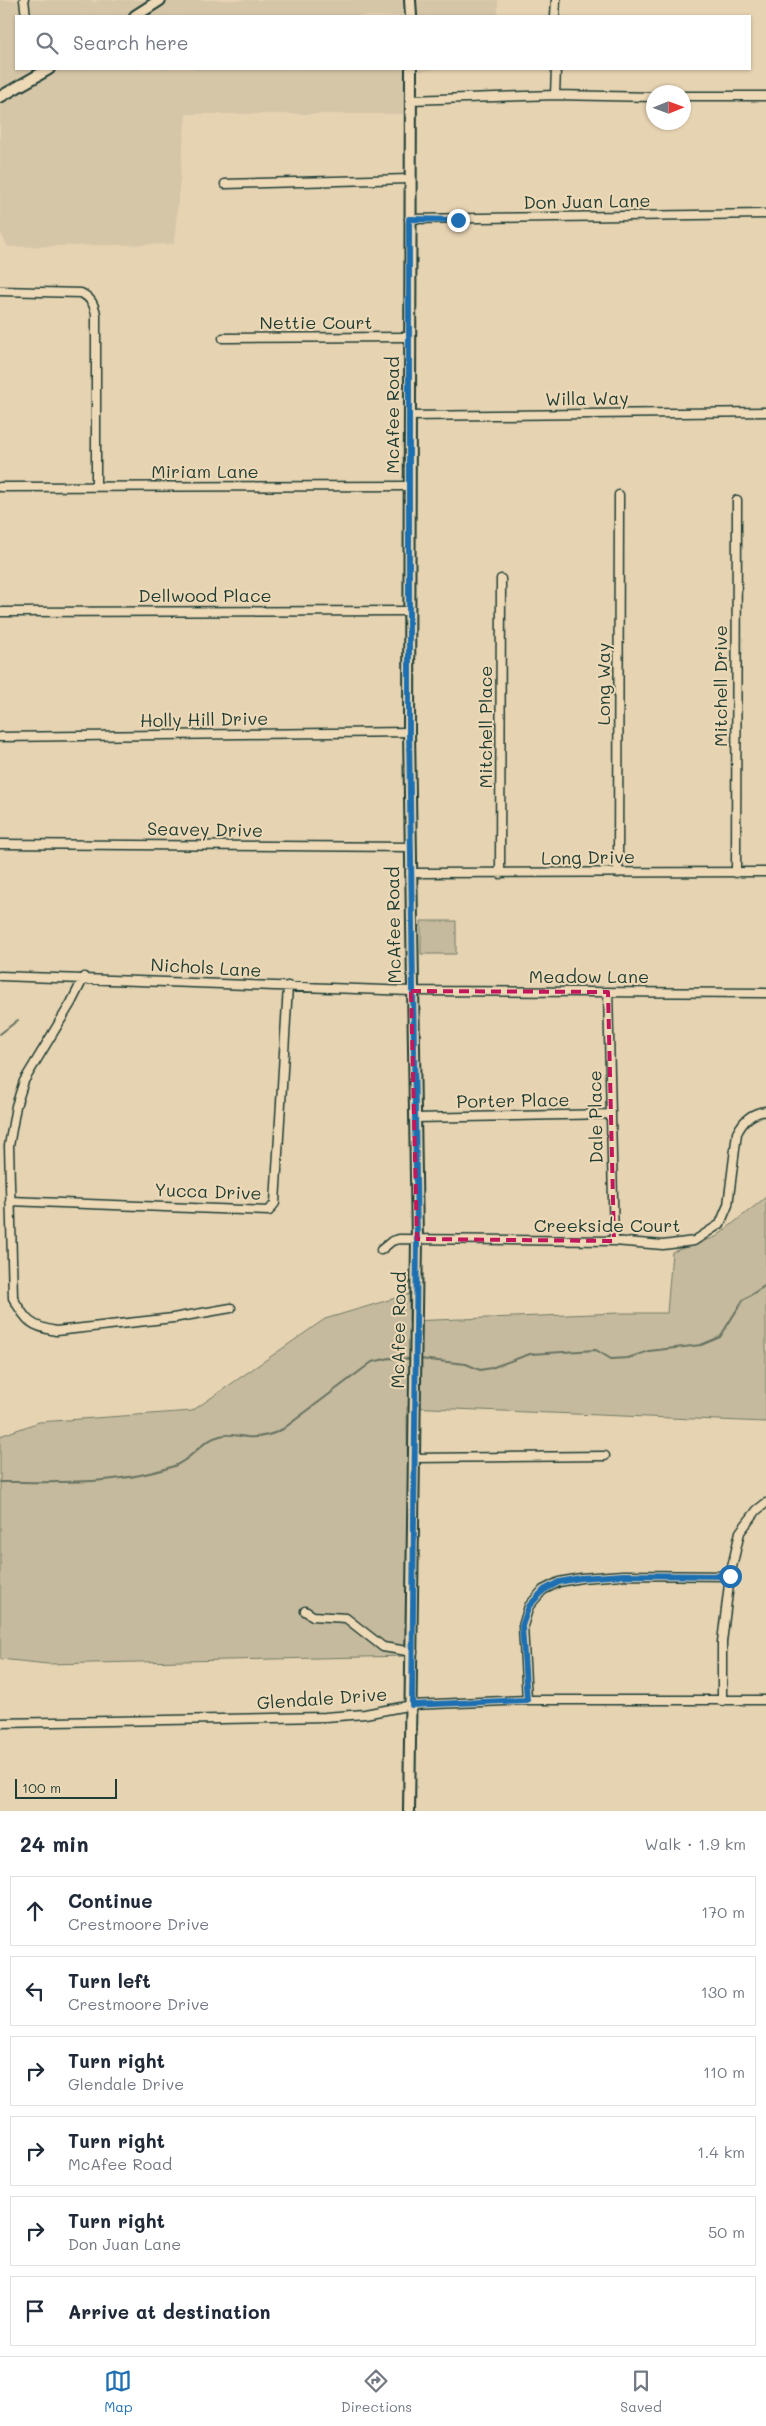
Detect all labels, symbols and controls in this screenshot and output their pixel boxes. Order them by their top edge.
search box [15,15,751,70]
icon: search [33,29,61,57]
text: Search here [73,30,189,55]
north arrow [646,85,691,130]
street label: Don Juan Lane [523,188,651,214]
route end [447,209,470,232]
street label: Nettie Court [259,310,373,334]
street label: McAfee Road [380,356,404,474]
street label: Willa Way [545,385,629,411]
street label: Miriam Lane [151,459,259,483]
street label: Dellwood Place [138,583,272,607]
street label: Mitchell Drive [708,625,732,747]
street label: Long Way [591,643,615,725]
street label: Mitchell Place [473,666,497,788]
street label: Holly Hill Drive [140,706,268,732]
street label: Seavey Drive [147,816,263,842]
street label: Long Drive [541,844,635,870]
street label: McAfee Road [380,866,406,984]
street label: Nichols Lane [150,952,262,982]
street label: Meadow Lane [529,964,649,988]
street label: Dale Place [582,1070,608,1164]
street label: Porter Place [456,1087,570,1113]
street label: Yucca Drive [154,1177,262,1205]
street label: Creekside Court [534,1213,680,1237]
street label: McAfee Road [385,1271,411,1389]
route start [719,1565,742,1588]
street label: Glendale Drive [256,1681,388,1715]
scale bar [15,1776,118,1799]
text: 100 m [22,1778,61,1797]
text: 24 min [20,1830,88,1857]
text: Walk · 1.9 km [645,1833,746,1854]
text: Continue [68,1888,153,1913]
icon: ahead [21,1897,49,1925]
text: 170 m [701,1901,745,1922]
text: Crestmoore Drive [68,1913,209,1934]
text: Turn left [68,1968,151,1993]
icon: left [21,1977,49,2005]
text: 130 m [701,1981,745,2002]
text: Crestmoore Drive [68,1993,209,2014]
text: Turn right [68,2048,165,2073]
icon: right [21,2057,49,2085]
text: 110 m [703,2061,745,2082]
text: Glendale Drive [68,2073,184,2094]
text: Turn right [68,2128,165,2153]
icon: right [21,2137,49,2165]
text: 1.4 km [697,2141,745,2162]
text: McAfee Road [68,2153,172,2174]
text: Turn right [68,2208,165,2233]
icon: right [21,2217,49,2245]
text: 50 m [708,2221,745,2242]
text: Don Juan Lane [68,2233,181,2254]
icon: arrive [21,2297,49,2325]
text: Arrive at destination [68,2299,271,2324]
tab: Map [104,2367,133,2416]
tab: Directions [341,2367,412,2416]
tab: Saved [620,2367,662,2416]

